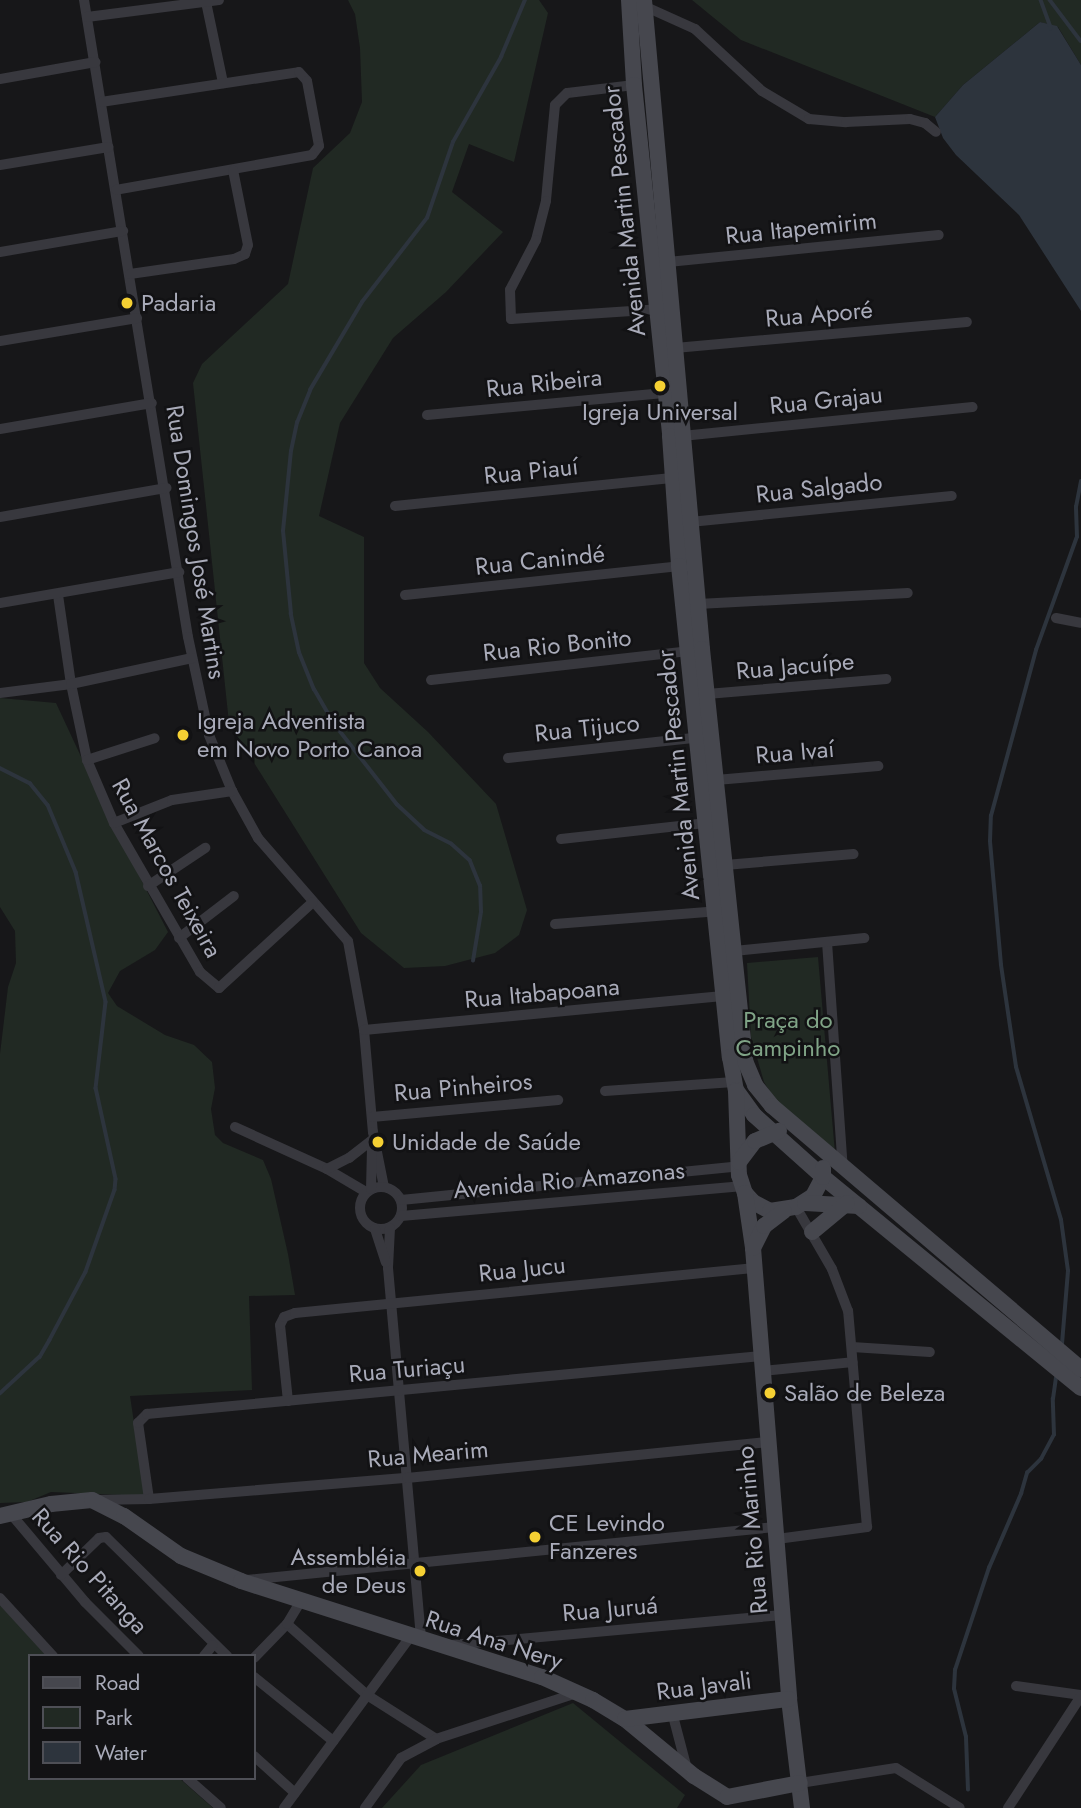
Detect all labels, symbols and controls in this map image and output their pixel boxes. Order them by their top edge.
street label: Avenida Martin Pescador [597,84,651,338]
street label: Rua Itapemirim [724,206,878,250]
place label: Padaria [141,289,216,317]
marker: Padaria [119,295,135,311]
street label: Rua Aporé [764,295,874,333]
street label: Rua Ribeira [485,363,603,403]
marker: Igreja Universal [652,378,668,394]
street label: Rua Grajau [768,380,884,420]
place label: Igreja Universal [582,398,738,426]
street label: Rua Domingos José Martins [160,403,232,681]
street label: Rua Piauí [482,452,580,490]
street label: Rua Salgado [754,467,884,509]
street label: Rua Canindé [474,539,606,581]
street label: Rua Rio Bonito [481,623,633,667]
street label: Rua Jacuípe [735,646,855,686]
street label: Avenida Martin Pescador [651,648,705,902]
place label: Igreja Adventista em Novo Porto Canoa [197,707,422,763]
street label: Rua Tijuco [533,708,641,748]
marker: Igreja Adventista em Novo Porto Canoa [175,727,191,743]
street label: Rua Ivaí [754,734,836,770]
street label: Rua Marcos Teixeira [106,773,228,963]
street label: Rua Itabapoana [463,972,621,1014]
park label: Praça do Campinho [736,1006,840,1062]
street label: Rua Pinheiros [393,1067,533,1107]
place label: Unidade de Saúde [392,1128,581,1156]
marker: Unidade de Saúde [370,1134,386,1150]
street label: Avenida Rio Amazonas [452,1156,686,1204]
street label: Rua Jucu [477,1250,567,1288]
street label: Rua Turiaçu [348,1350,466,1388]
place label: Salão de Beleza [784,1379,945,1407]
marker: Salão de Beleza [762,1385,778,1401]
street label: Rua Mearim [366,1434,490,1474]
street label: Rua Rio Marinho [730,1445,774,1615]
street label: Rua Rio Pitanga [26,1502,154,1640]
place label: CE Levindo Fanzeres [549,1509,665,1565]
marker: CE Levindo Fanzeres [527,1529,543,1545]
place label: Assembléia de Deus [290,1543,406,1599]
marker: Assembléia de Deus [412,1563,428,1579]
street label: Rua Juruá [561,1590,659,1628]
street label: Rua Ana Nery [422,1604,566,1676]
legend [28,1654,256,1780]
street label: Rua Javali [655,1666,753,1706]
text: Road [95,1668,140,1698]
text: Park [95,1703,132,1733]
text: Water [95,1738,147,1768]

